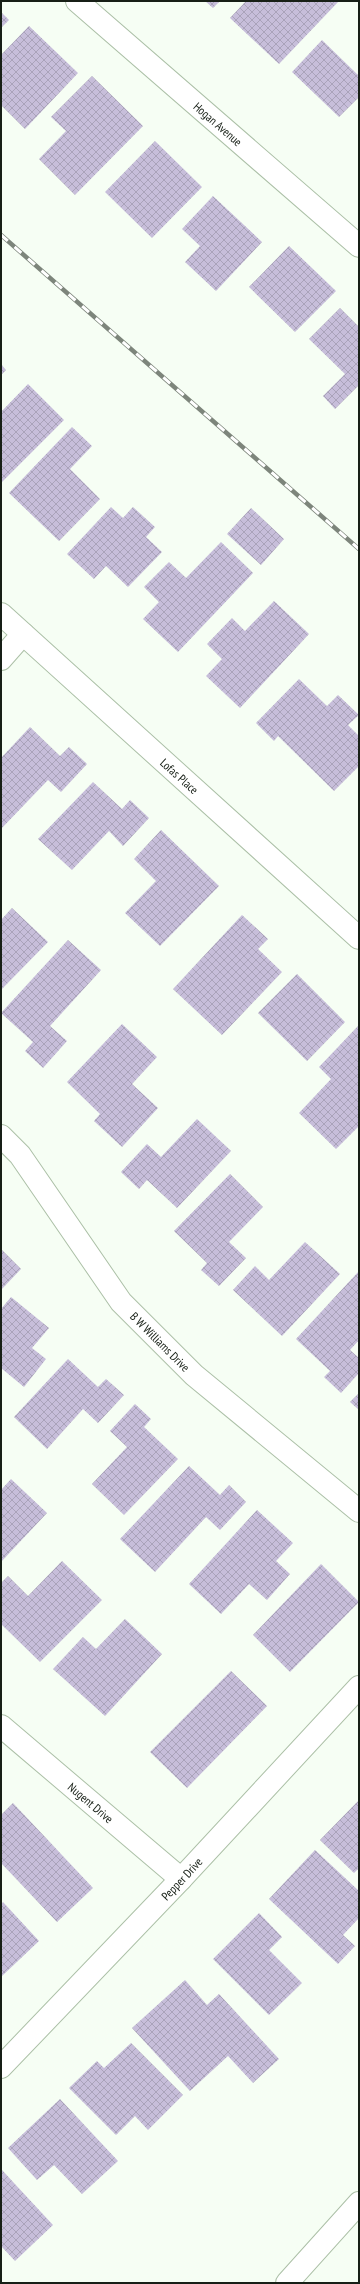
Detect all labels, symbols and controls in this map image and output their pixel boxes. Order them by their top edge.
street label: Hogan Avenue [191,98,246,149]
street label: Lofas Place [158,755,202,797]
street label: B W Williams Drive [127,1308,193,1374]
street label: Nugent Drive [65,1779,117,1826]
street label: Pepper Drive [158,1854,205,1903]

